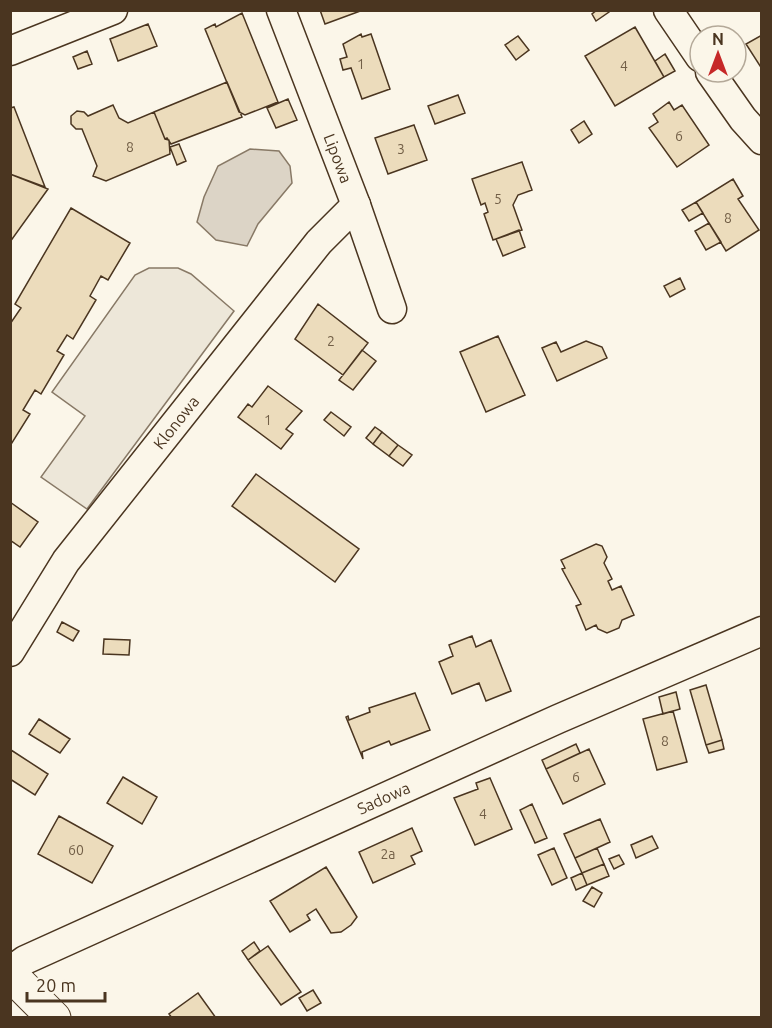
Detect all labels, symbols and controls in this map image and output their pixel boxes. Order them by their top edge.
north arrow [688,24,748,84]
text: N [712,30,724,48]
house number: 1 [357,56,365,72]
house number: 4 [620,58,628,74]
house number: 6 [675,128,683,144]
street label: Lipowa [320,131,356,186]
house number: 8 [126,139,134,155]
house number: 3 [397,141,405,157]
house number: 5 [494,191,502,207]
house number: 8 [724,210,732,226]
house number: 2 [327,333,335,349]
street label: Klonowa [150,392,203,452]
house number: 1 [264,412,272,428]
house number: 8 [661,733,669,749]
house number: 6 [572,769,580,785]
street label: Sadowa [354,778,413,818]
house number: 4 [479,806,487,822]
house number: 60 [68,842,84,858]
house number: 2a [380,846,396,862]
scale bar [27,965,105,1003]
text: 20 m [36,975,76,995]

